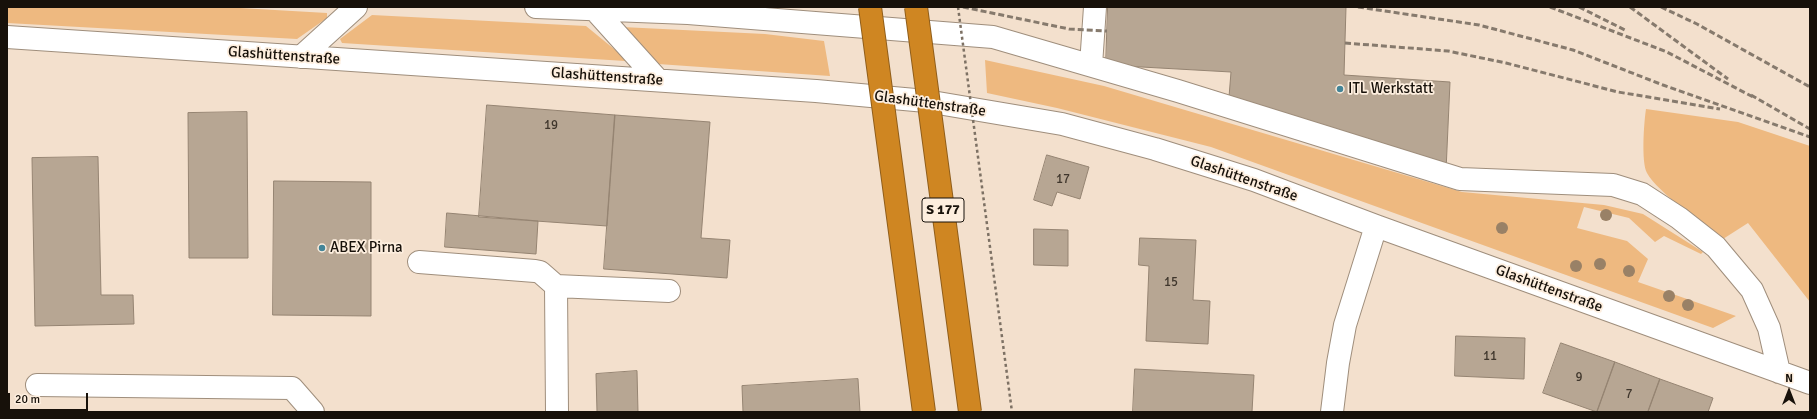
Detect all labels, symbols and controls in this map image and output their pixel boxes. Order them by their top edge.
street label: Glashüttenstraße [227,43,341,69]
street label: Glashüttenstraße [550,64,664,90]
place label: ITL Werkstatt [1348,80,1433,98]
marker: ITL Werkstatt [1335,84,1345,94]
street label: Glashüttenstraße [873,87,987,121]
house number: 19 [544,118,558,134]
street label: Glashüttenstraße [1188,152,1300,206]
house number: 17 [1056,172,1070,188]
road number: S 177 [922,198,964,222]
place label: ABEX Pirna [330,239,403,257]
marker: ABEX Pirna [317,243,327,253]
street label: Glashüttenstraße [1493,261,1605,317]
house number: 15 [1164,275,1178,291]
house number: 11 [1483,349,1497,365]
house number: 9 [1575,370,1583,386]
north arrow [1769,371,1809,411]
text: N [1785,372,1793,385]
scale bar [10,385,90,411]
house number: 7 [1625,387,1633,403]
text: 20 m [15,392,40,407]

